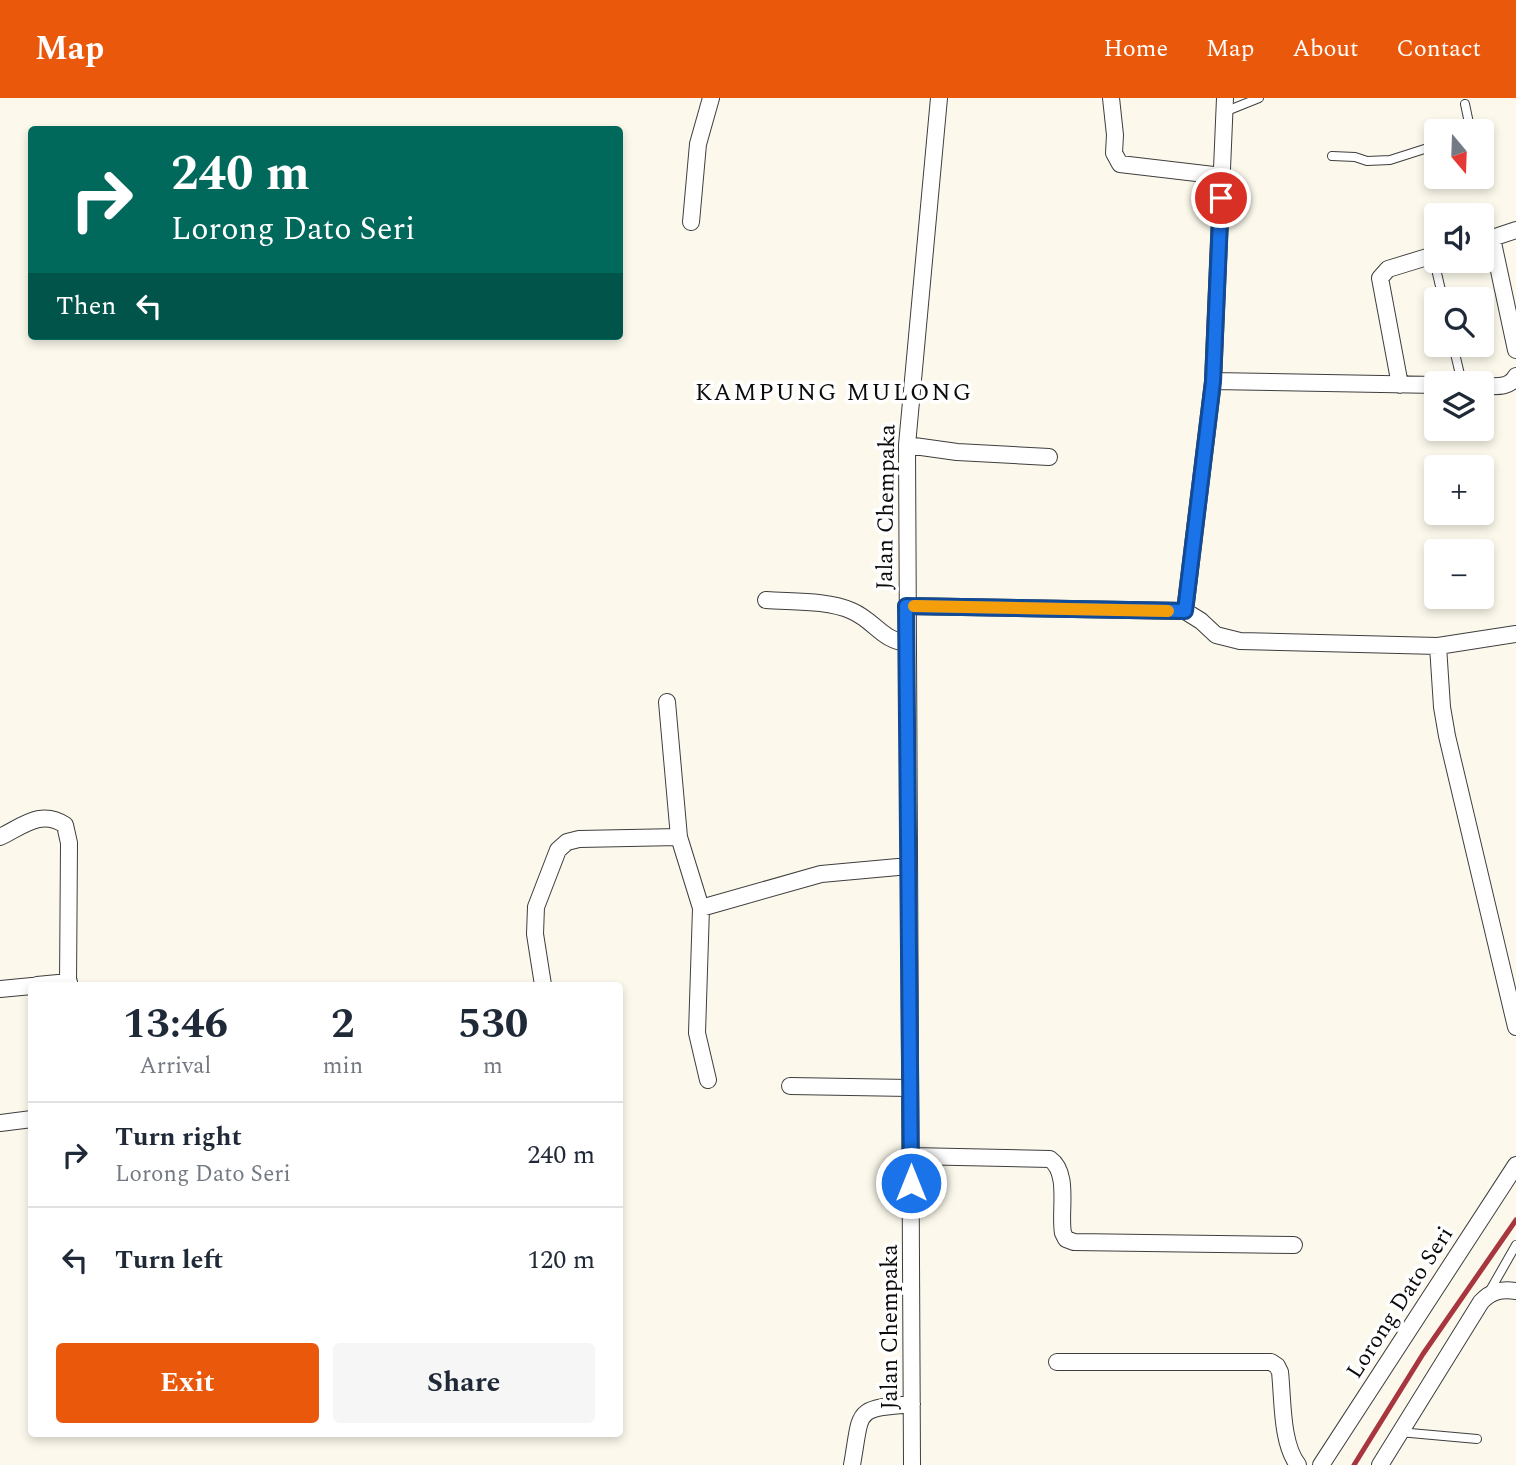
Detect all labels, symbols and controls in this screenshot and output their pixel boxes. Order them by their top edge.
text: Map [35,24,104,74]
text: Home [1103,31,1168,67]
text: Map [1206,31,1254,67]
text: About [1292,31,1358,67]
text: Contact [1396,31,1481,67]
north arrow [1424,119,1494,189]
map controls [1424,119,1494,609]
text: 240 m [171,137,310,212]
icon: right [56,154,147,245]
pin [1191,168,1251,228]
icon: arrive [1202,179,1240,217]
button: sound [1424,203,1494,273]
text: Lorong Dato Seri [171,205,415,254]
text: Then [56,286,116,326]
icon: left [130,287,168,325]
button: search [1424,287,1494,357]
button: layers [1424,371,1494,441]
district label: KAMPUNG MULONG [695,375,973,411]
street label: Jalan Chempaka [868,424,905,590]
button: + [1424,455,1494,525]
button: − [1424,539,1494,609]
text: 13:46 [123,993,228,1056]
text: 2 [331,993,355,1056]
text: 530 [458,993,528,1056]
text: Arrival [140,1049,211,1084]
text: min [323,1049,363,1084]
text: m [483,1049,503,1084]
text: Turn right [115,1117,242,1157]
text: 240 m [527,1135,595,1175]
icon: right [56,1136,94,1174]
position arrow [874,1146,948,1220]
text: Lorong Dato Seri [115,1157,291,1192]
street label: Lorong Dato Seri [1338,1220,1463,1386]
text: Turn left [115,1240,223,1280]
text: 120 m [527,1240,595,1280]
icon: left [56,1241,94,1279]
street label: Jalan Chempaka [873,1244,908,1410]
button: Exit [56,1343,319,1423]
button: Share [333,1343,595,1423]

